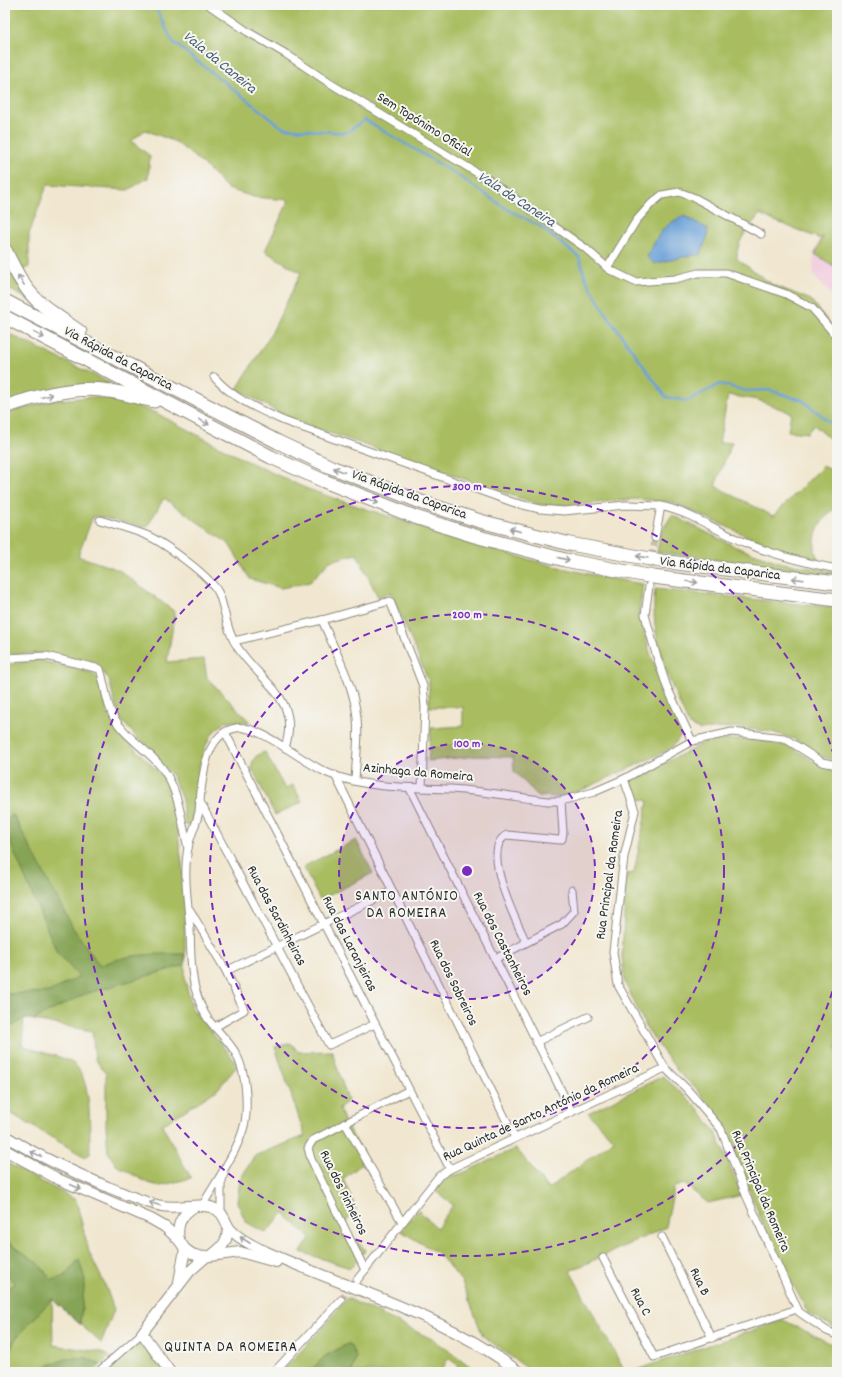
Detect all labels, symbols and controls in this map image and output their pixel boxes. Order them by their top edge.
water label: Vala da Caneira [177,26,261,100]
street label: Sem Topónimo Oficial [372,88,476,163]
water label: Vala da Caneira [473,167,560,234]
one-way arrow [17,275,25,286]
street label: Via Rápida da Caparica [60,322,177,396]
one-way arrow [33,332,45,339]
one-way arrow [40,392,53,399]
one-way arrow [198,419,210,426]
street label: Via Rápida da Caparica [349,465,470,525]
one-way arrow [333,466,345,474]
text: 300 m [452,479,482,496]
one-way arrow [367,497,379,505]
one-way arrow [508,526,521,533]
street label: Via Rápida da Caparica [659,552,782,586]
one-way arrow [636,553,649,561]
one-way arrow [557,556,570,564]
one-way arrow [792,575,805,582]
one-way arrow [685,578,698,586]
text: 200 m [452,607,482,624]
text: 100 m [454,736,480,753]
street label: Azinhaga da Romeira [362,758,474,788]
street label: Rua Principal da Romeira [591,809,629,941]
street label: Rua das Sardinheiras [241,862,311,970]
centre of rings [460,864,474,878]
district label: SANTO ANTÓNIO DA ROMEIRA [355,886,459,925]
street label: Rua dos Castanheiros [467,888,537,1000]
street label: Rua das Laranjeiras [316,892,382,996]
street label: Rua dos Sobreiros [423,936,483,1030]
street label: Rua Quinta de Santo António da Romeira [440,1059,643,1167]
street label: Rua Principal da Romeira [725,1127,795,1255]
street label: Rua dos Pinheiros [314,1147,372,1239]
one-way arrow [30,1150,42,1157]
one-way arrow [70,1184,82,1192]
one-way arrow [149,1200,162,1207]
one-way arrow [240,1236,251,1244]
street label: Rua B [684,1264,715,1300]
street label: Rua C [624,1284,656,1320]
district label: QUINTA DA ROMEIRA [164,1337,298,1359]

